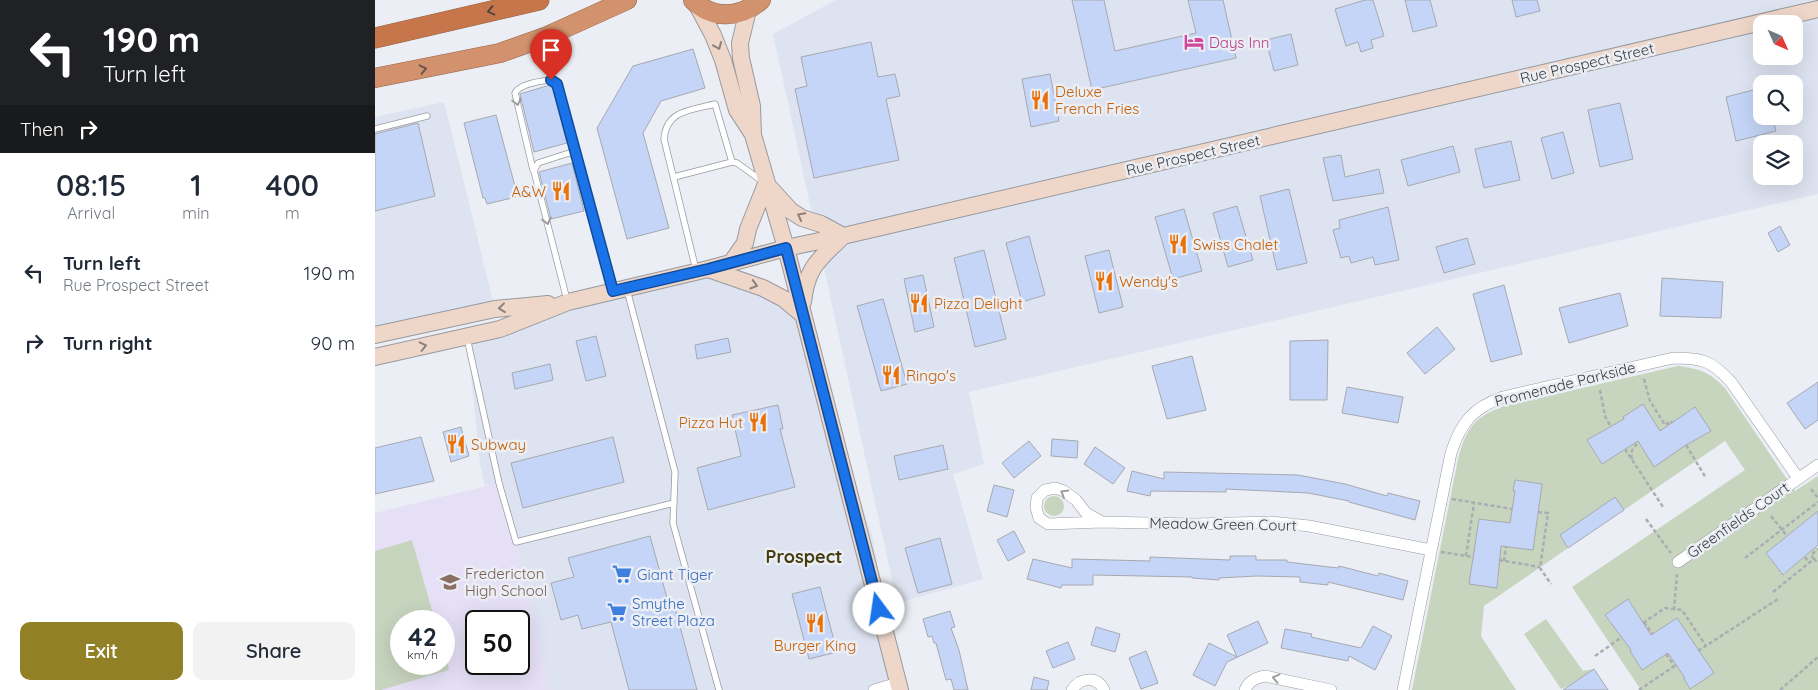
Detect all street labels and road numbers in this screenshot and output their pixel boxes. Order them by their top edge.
street label: Rue Prospect Street [1518,38,1656,88]
street label: Rue Prospect Street [1124,130,1262,180]
street label: Promenade Parkside [1493,357,1637,411]
street label: Greenfields Court [1683,478,1793,562]
street label: Meadow Green Court [1149,513,1297,535]

